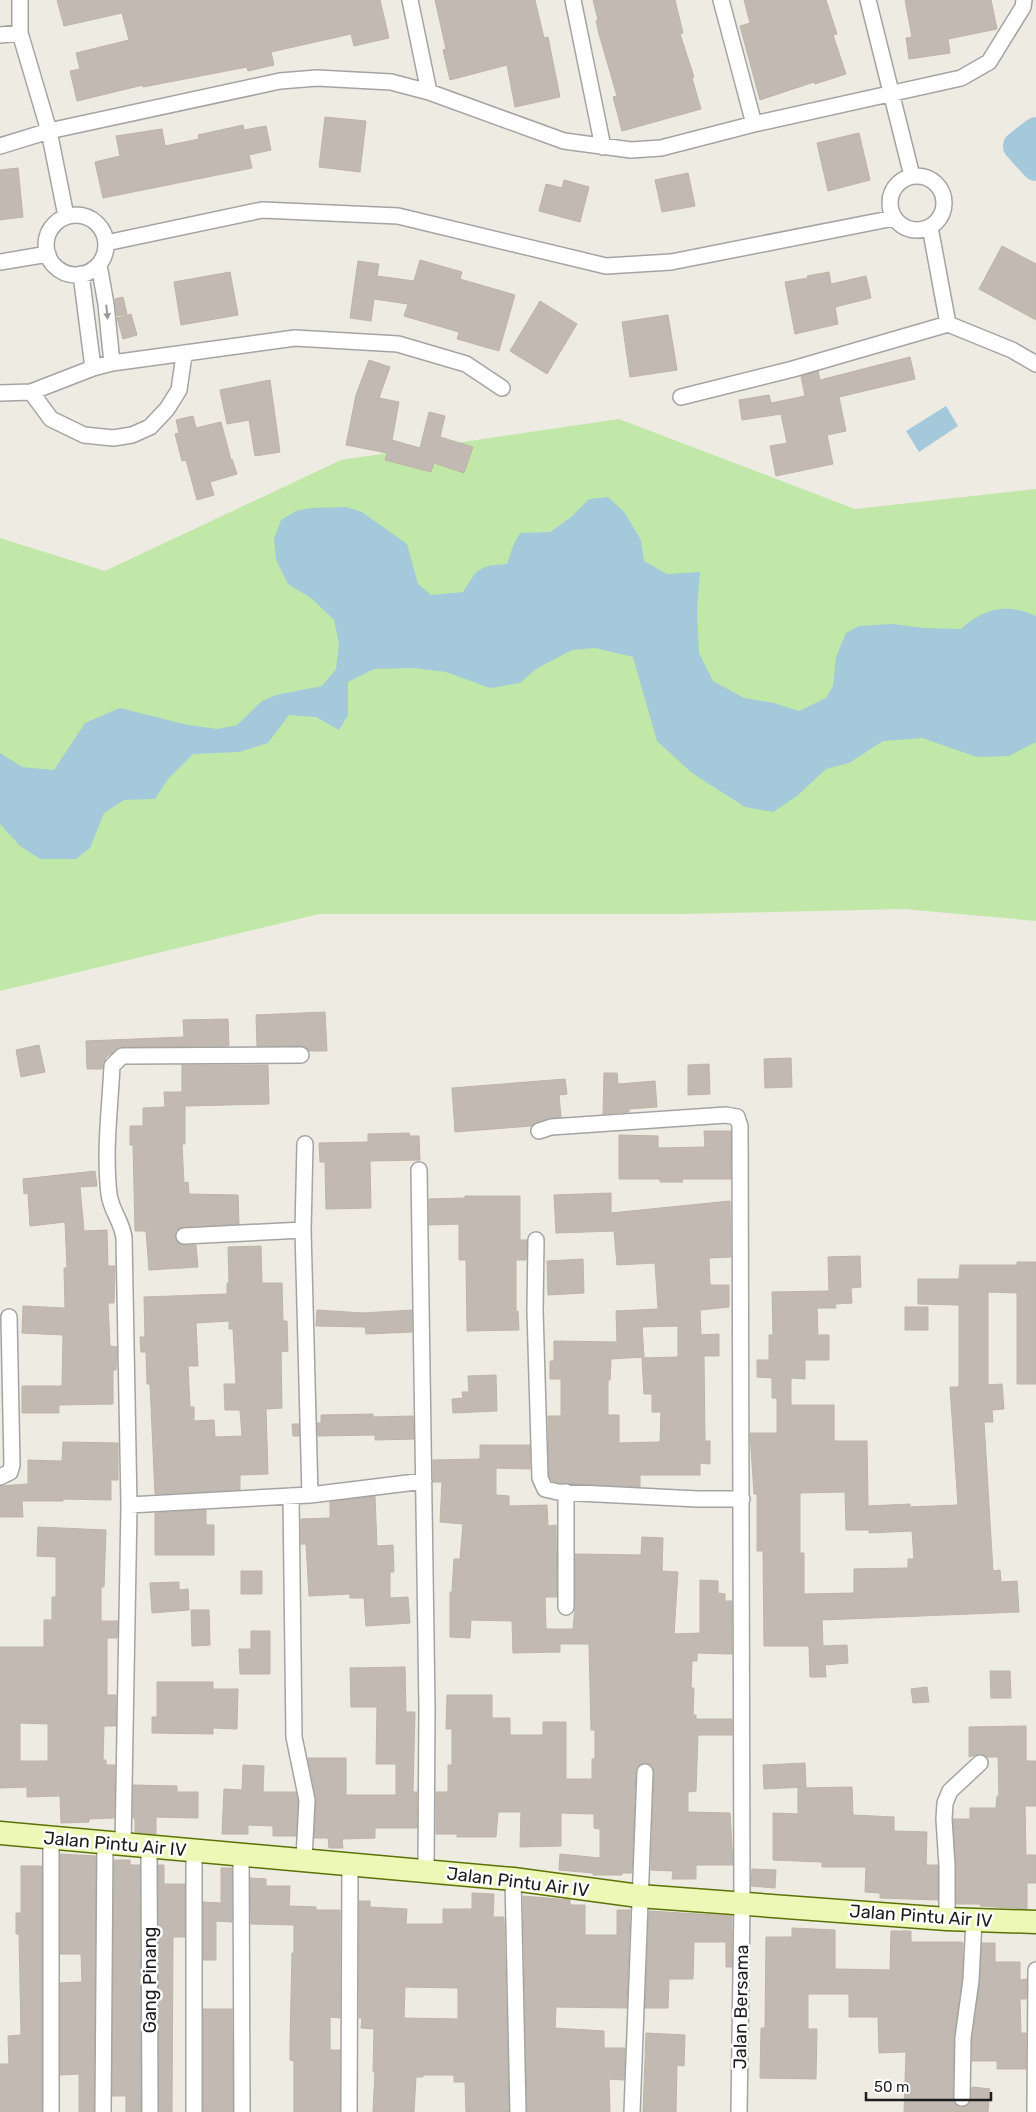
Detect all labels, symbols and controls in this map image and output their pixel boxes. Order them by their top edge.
one-way arrow [103,305,111,321]
street label: Jalan Pintu Air IV [43,1827,188,1861]
street label: Jalan Pintu Air IV [446,1862,591,1902]
street label: Jalan Pintu Air IV [849,1900,993,1932]
street label: Gang Pinang [139,1927,161,2033]
street label: Jalan Bersama [729,1944,753,2070]
scale bar [866,2070,991,2102]
text: 50 m [874,2078,909,2096]

